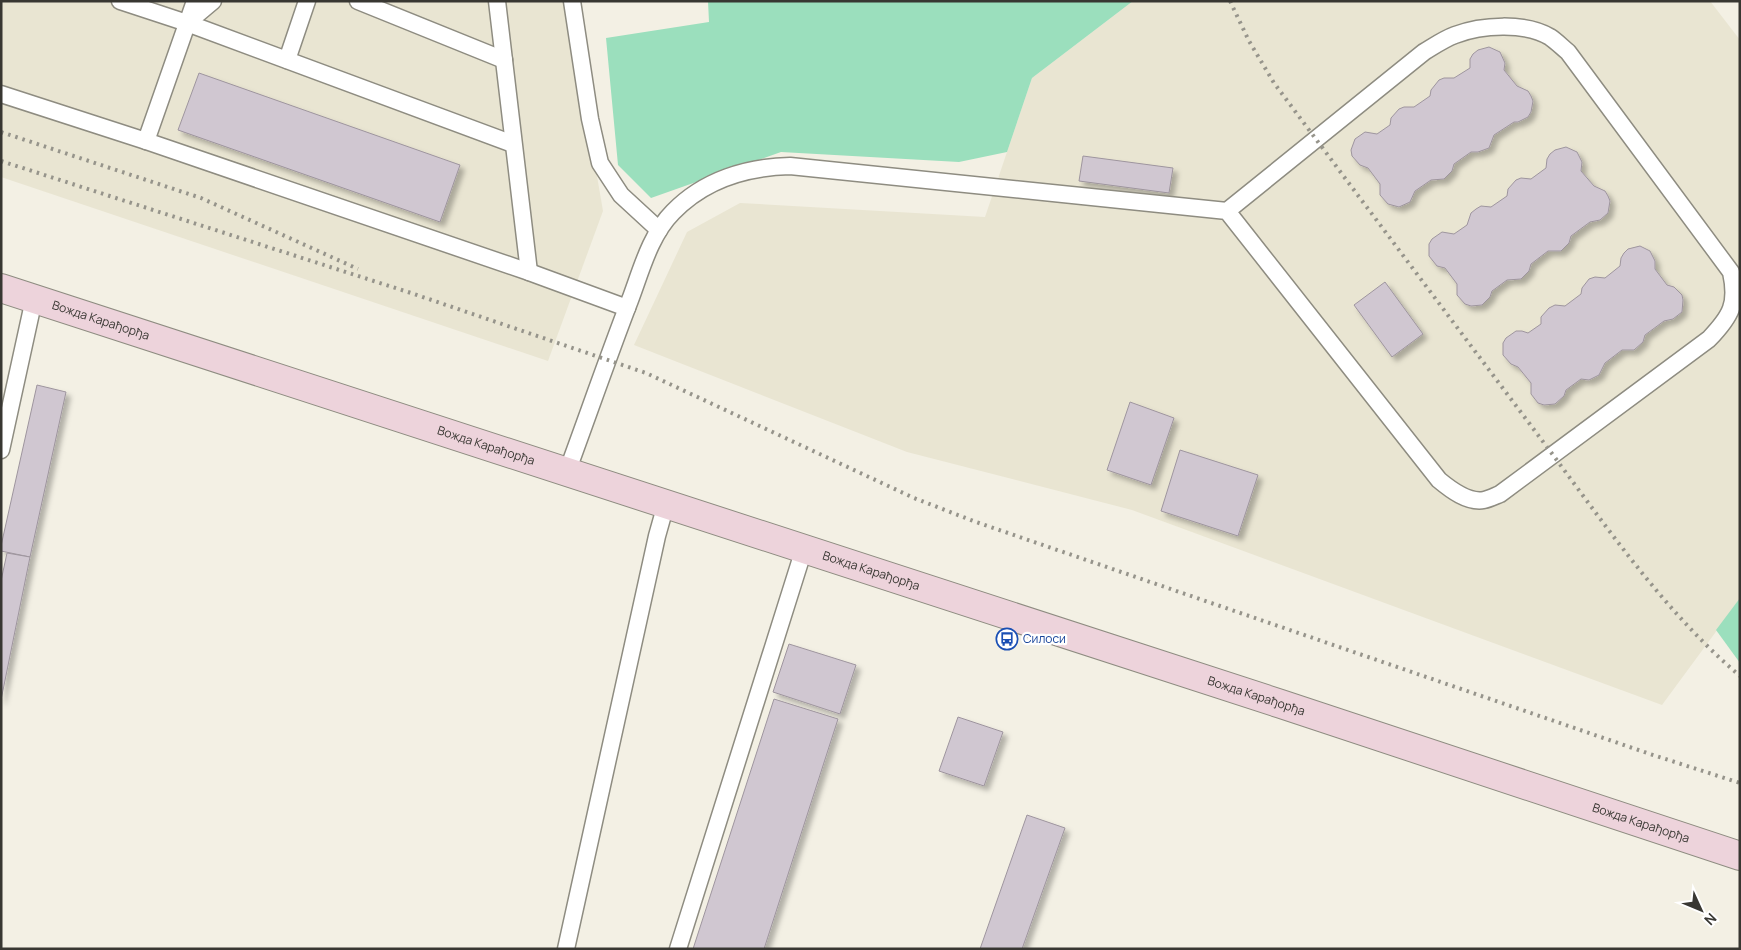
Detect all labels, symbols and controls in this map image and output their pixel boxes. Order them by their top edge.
street label: Вожда Карађорђа [50,296,152,344]
street label: Вожда Карађорђа [435,421,537,469]
street label: Вожда Карађорђа [820,547,922,594]
bus stop icon: Силоси [995,627,1019,651]
place label: Силоси [1023,630,1066,647]
street label: Вожда Карађорђа [1206,672,1307,719]
street label: Вожда Карађорђа [1590,799,1692,847]
north arrow [1676,885,1726,935]
text: N [1700,909,1721,930]

